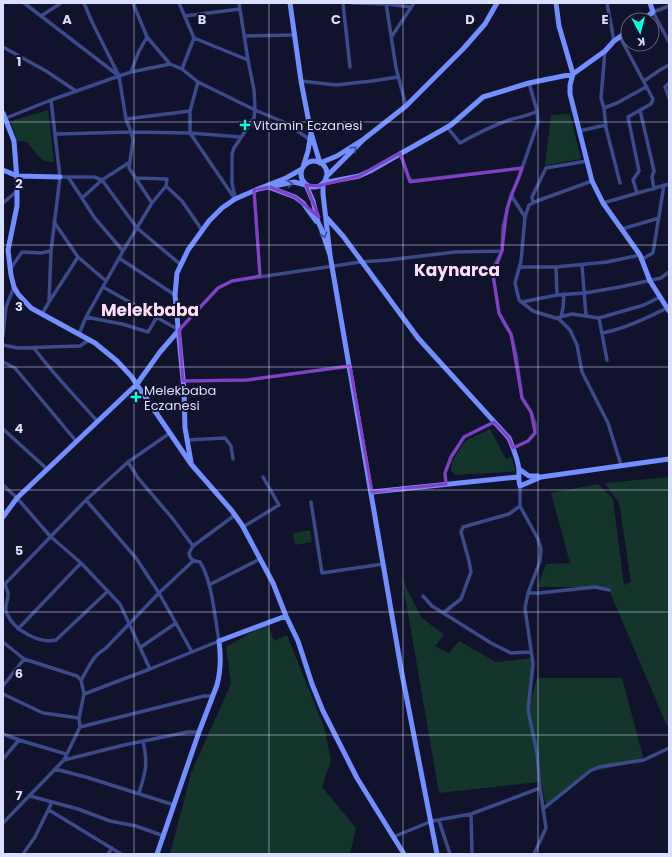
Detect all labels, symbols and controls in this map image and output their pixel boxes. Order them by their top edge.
text: A [62,10,72,29]
text: B [198,10,207,29]
text: C [331,10,341,29]
text: D [465,10,475,29]
text: E [601,10,609,29]
north arrow [620,12,660,52]
text: K [636,34,646,50]
text: 1 [17,52,21,71]
place label: Vitamin Eczanesi [253,116,363,135]
marker: Vitamin Eczanesi [240,120,250,130]
one-way arrow [349,146,357,154]
text: 2 [15,174,23,193]
one-way arrow [287,180,293,189]
one-way arrow [319,232,327,239]
district label: Kaynarca [414,258,500,282]
text: 3 [15,297,23,316]
district label: Melekbaba [101,298,199,322]
place label: Melekbaba Eczanesi [144,381,216,415]
marker: Melekbaba Eczanesi [131,392,141,402]
text: 4 [15,419,24,438]
text: 5 [15,541,23,560]
text: 6 [15,664,23,683]
text: 7 [16,786,23,805]

